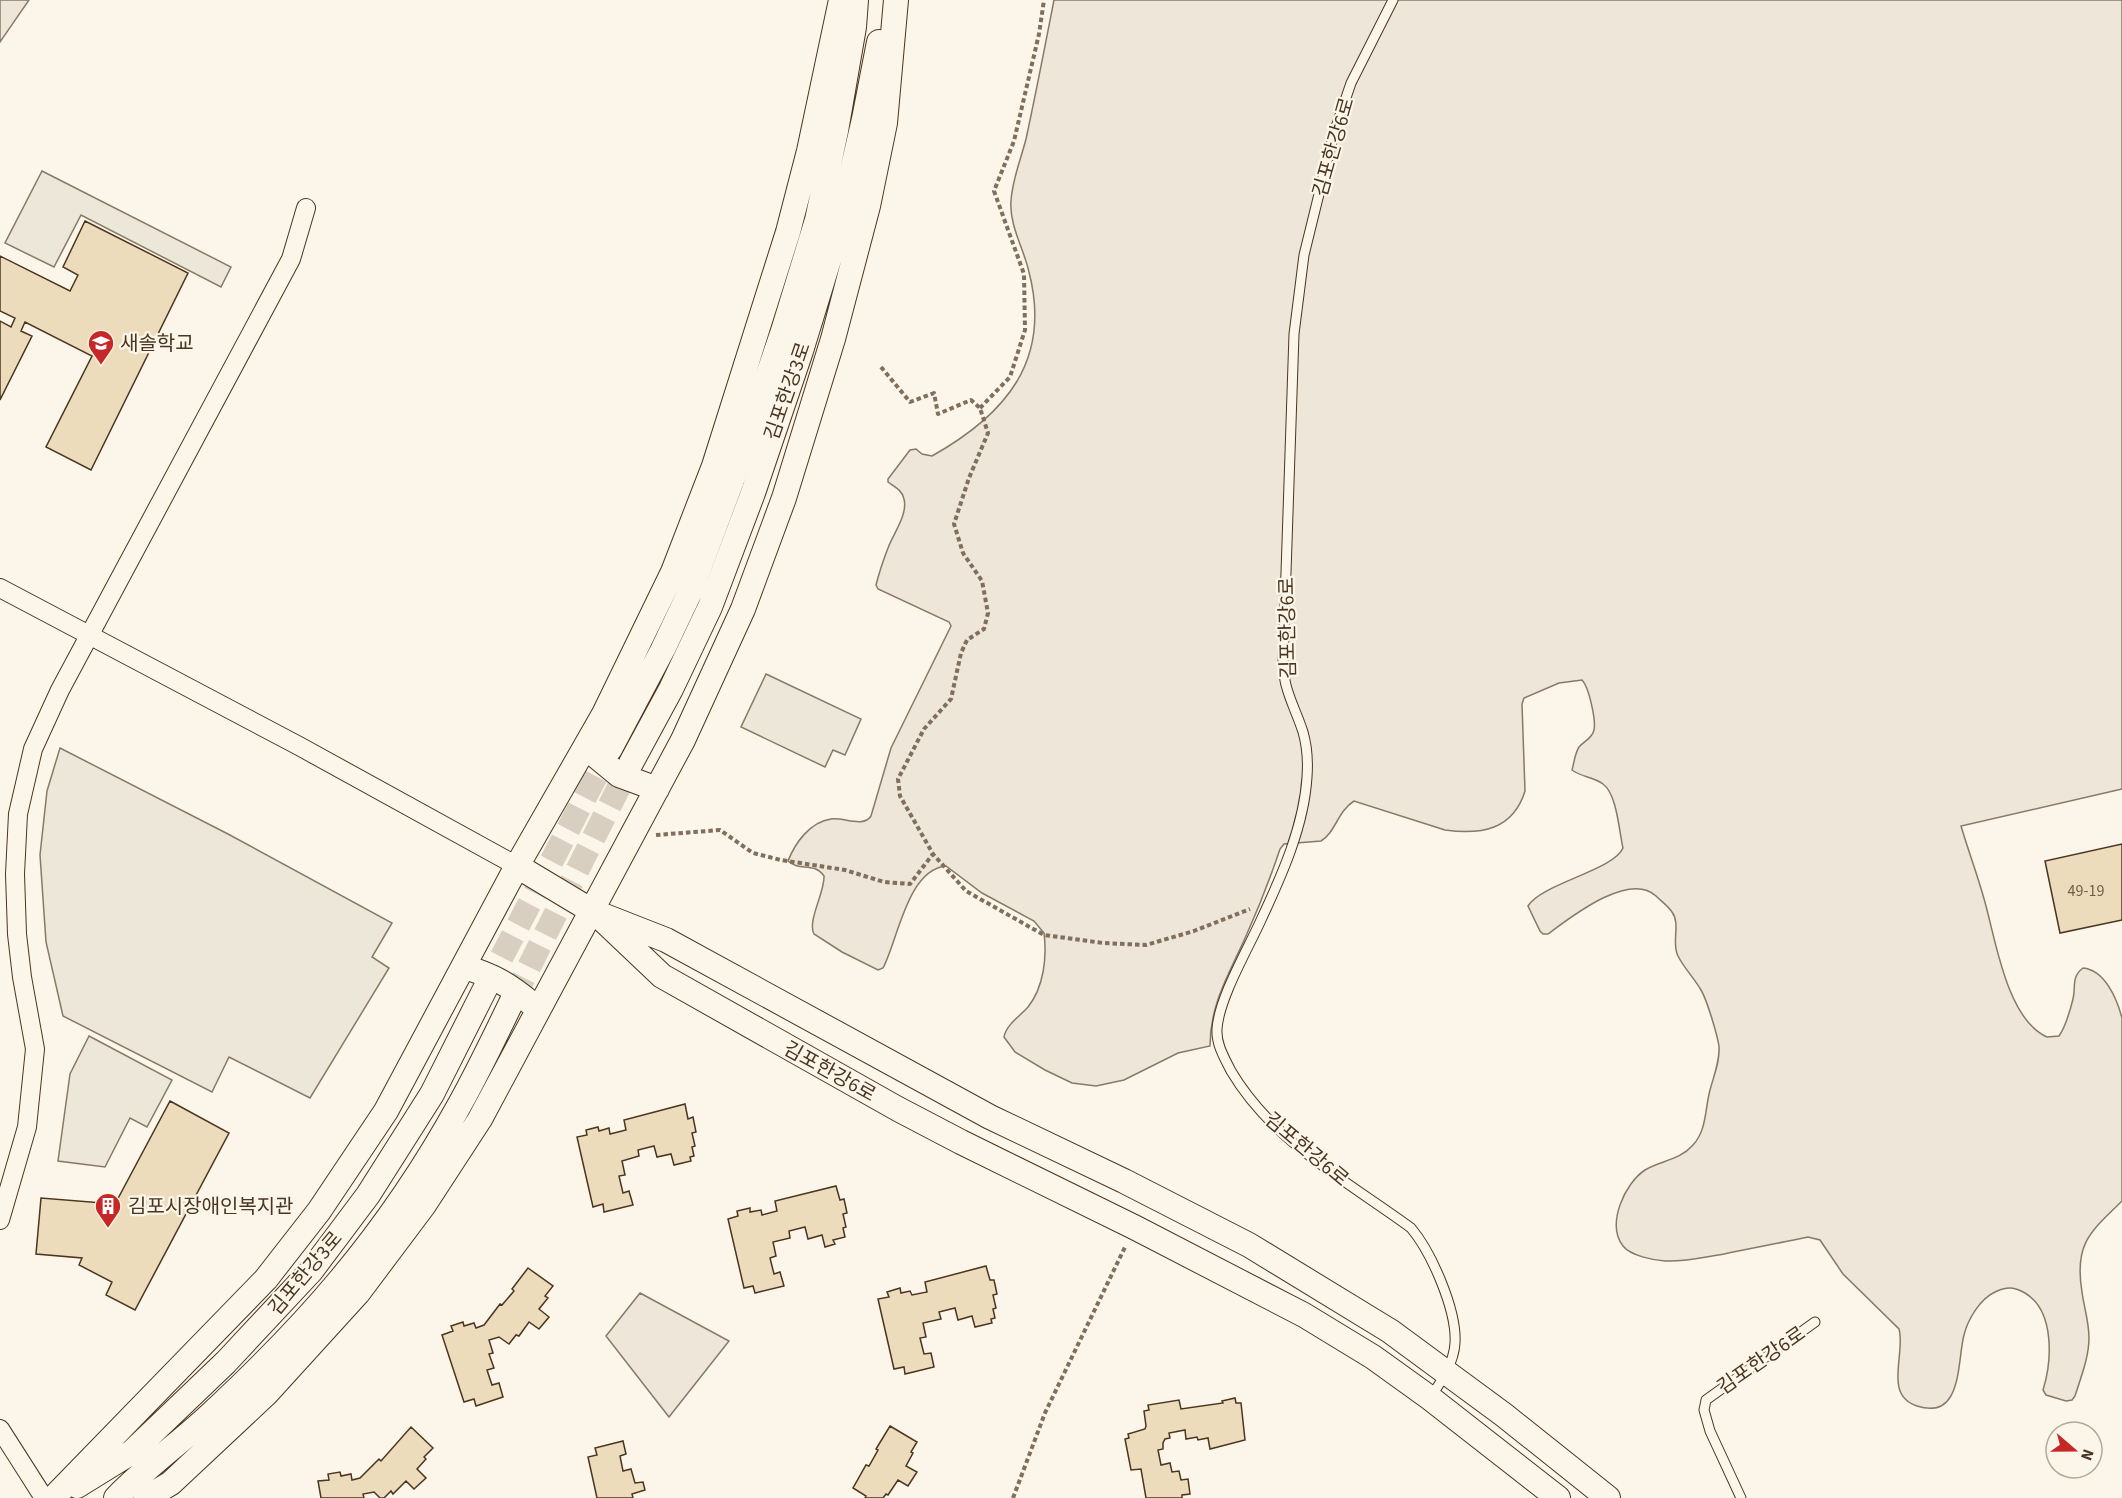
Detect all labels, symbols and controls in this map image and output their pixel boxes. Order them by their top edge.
street label: 김포한강6로 [1306,94,1361,200]
school or university icon: 새솔학교 [86,328,116,366]
place label: 새솔학교 [120,330,194,358]
street label: 김포한강3로 [758,339,818,444]
street label: 김포한강6로 [1273,577,1303,679]
house number: 49-19 [2068,880,2104,902]
street label: 김포한강6로 [778,1035,881,1109]
street label: 김포한강6로 [1258,1106,1354,1193]
building icon: 김포시장애인복지관 [93,1191,123,1229]
place label: 김포시장애인복지관 [128,1193,294,1221]
street label: 김포한강3로 [262,1226,349,1322]
street label: 김포한강6로 [1712,1320,1811,1402]
north arrow [2044,1420,2104,1480]
text: N [2075,1446,2099,1464]

